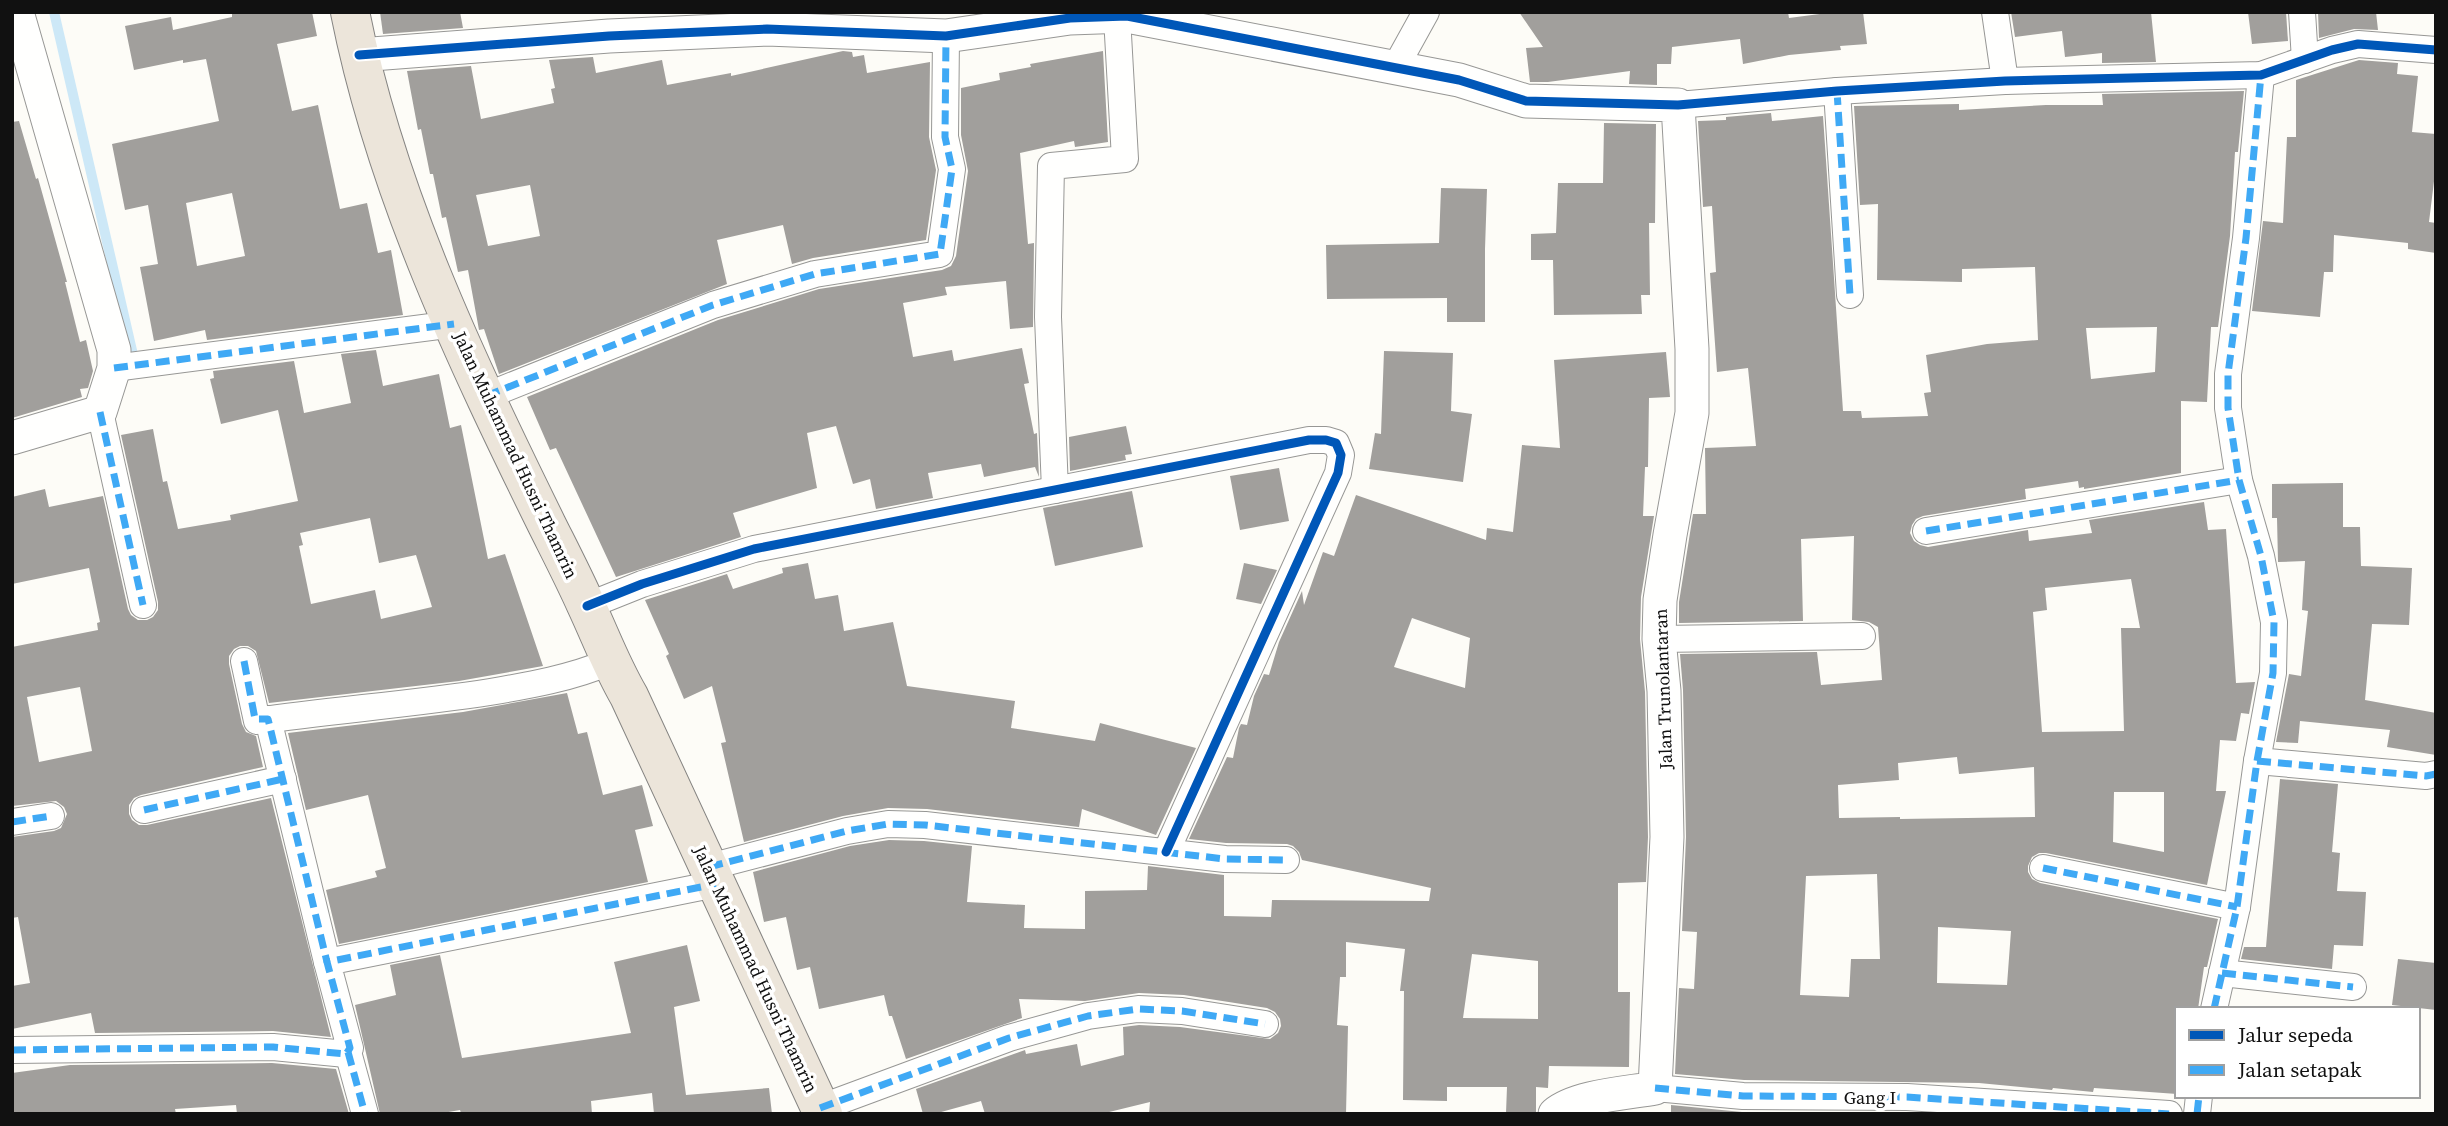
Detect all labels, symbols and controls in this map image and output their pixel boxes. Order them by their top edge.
street label: Jalan Muhammad Husni Thamrin [447,326,584,583]
street label: Jalan Trunolantaran [1648,608,1678,771]
street label: Jalan Muhammad Husni Thamrin [687,840,824,1097]
legend [2175,1007,2420,1098]
text: Jalur sepeda [2237,1020,2353,1049]
text: Jalan setapak [2237,1055,2362,1084]
street label: Gang I [1844,1085,1896,1110]

